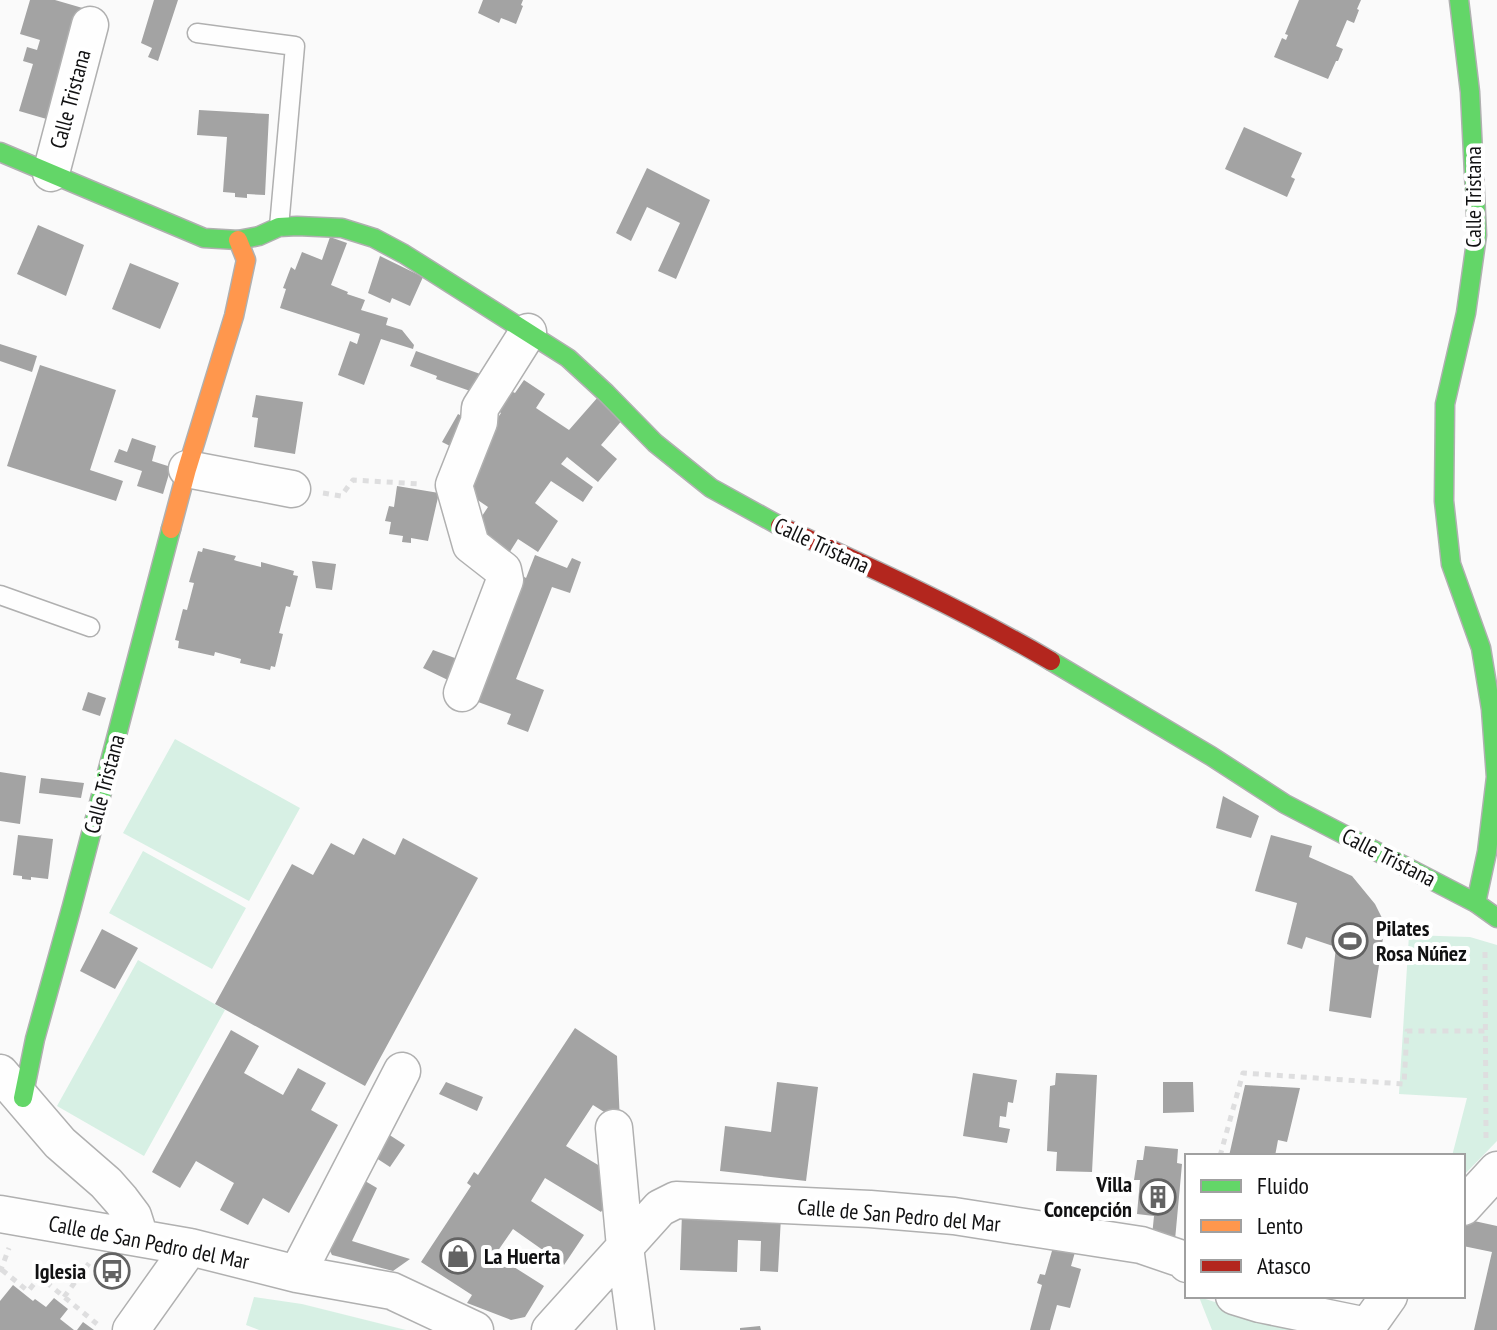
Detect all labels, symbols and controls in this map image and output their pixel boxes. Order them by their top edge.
street label: Calle Tristana [43,46,97,152]
street label: Calle Tristana [1459,146,1487,248]
street label: Calle Tristana [770,511,874,579]
street label: Calle Tristana [77,731,131,837]
street label: Calle Tristana [1337,821,1441,893]
place label: Pilates Rosa Núñez [1376,914,1467,967]
sports icon: Pilates Rosa Núñez [1331,922,1369,960]
legend [1185,1154,1465,1298]
place label: Villa Concepción [1044,1170,1132,1223]
text: Fluido [1257,1170,1309,1201]
building icon: Villa Concepción [1139,1178,1177,1216]
street label: Calle de San Pedro del Mar [796,1192,1002,1238]
street label: Calle de San Pedro del Mar [46,1209,252,1275]
text: Lento [1257,1210,1303,1241]
shop icon: La Huerta [439,1237,477,1275]
place label: La Huerta [484,1242,560,1270]
text: Atasco [1257,1250,1311,1281]
bus stop icon: Iglesia [93,1252,131,1290]
place label: Iglesia [35,1257,86,1285]

